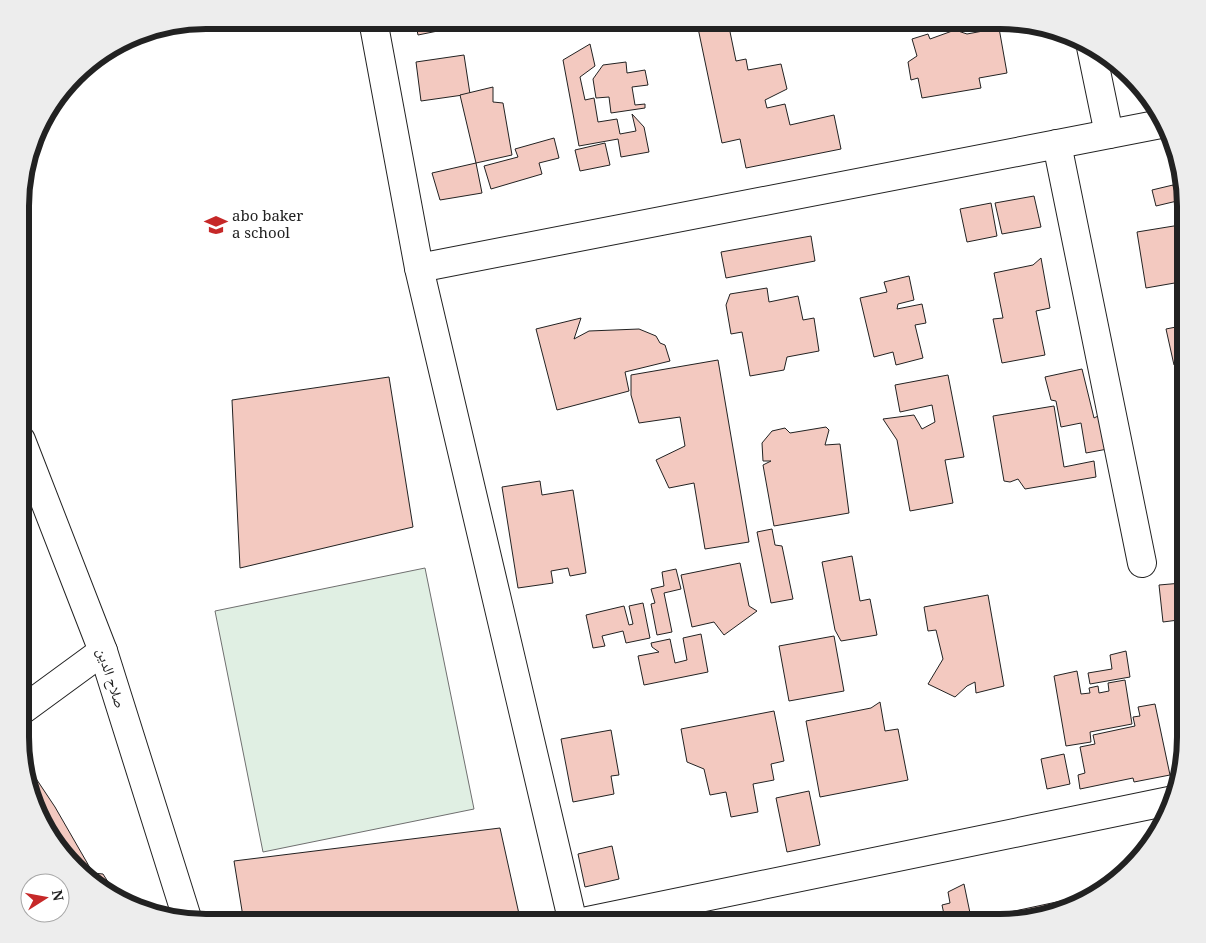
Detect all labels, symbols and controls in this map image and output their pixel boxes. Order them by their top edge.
place label: abo baker a school [232,205,303,242]
school or university icon: abo baker a school [203,212,229,238]
street label: صلاح الدين [92,645,131,711]
north arrow [20,873,70,923]
text: N [48,888,69,903]

